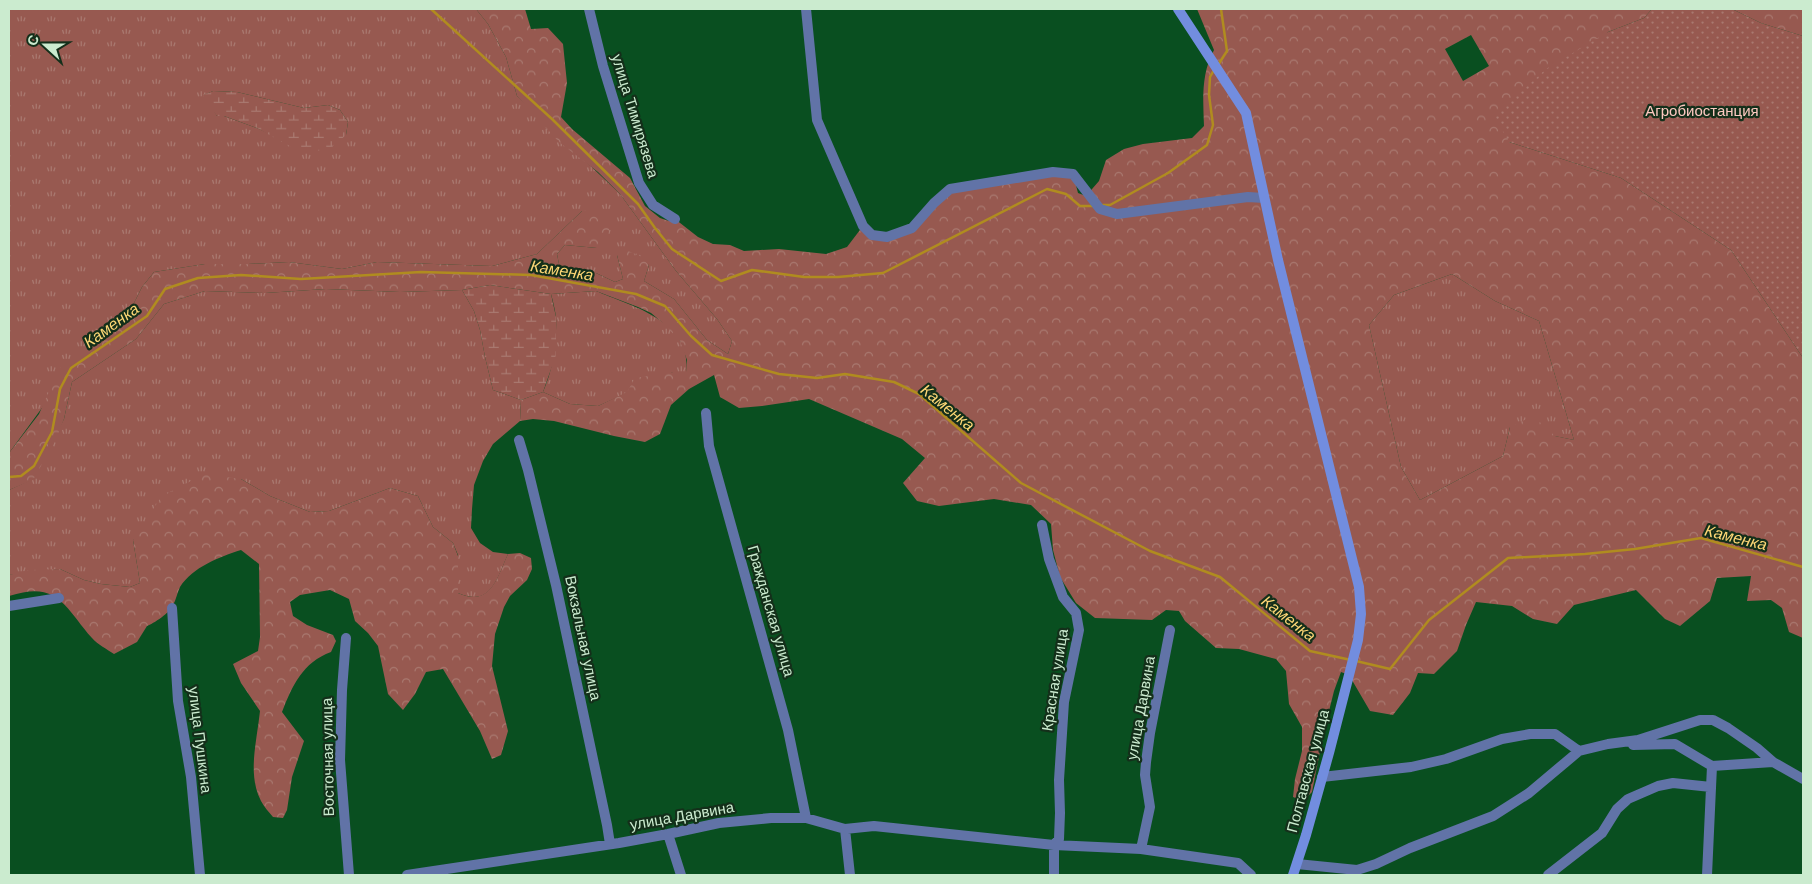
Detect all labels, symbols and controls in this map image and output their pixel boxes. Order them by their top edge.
north arrow [20,20,70,70]
text: С [24,33,42,48]
street label: улица Тимирязева [609,52,663,180]
park label: Агробиостанция [1645,102,1759,119]
water label: Каменка [529,257,595,284]
water label: Каменка [81,300,142,351]
water label: Каменка [918,381,978,434]
water label: Каменка [1703,522,1769,553]
street label: Гражданская улица [745,543,799,679]
street label: Вокзальная улица [562,574,605,702]
water label: Каменка [1258,592,1319,645]
street label: Красная улица [1038,627,1071,732]
street label: улица Дарвина [1123,654,1158,761]
street label: улица Пушкина [186,686,216,795]
street label: Восточная улица [318,697,337,816]
street label: Полтавская улица [1283,707,1332,834]
street label: улица Дарвина [629,798,736,833]

